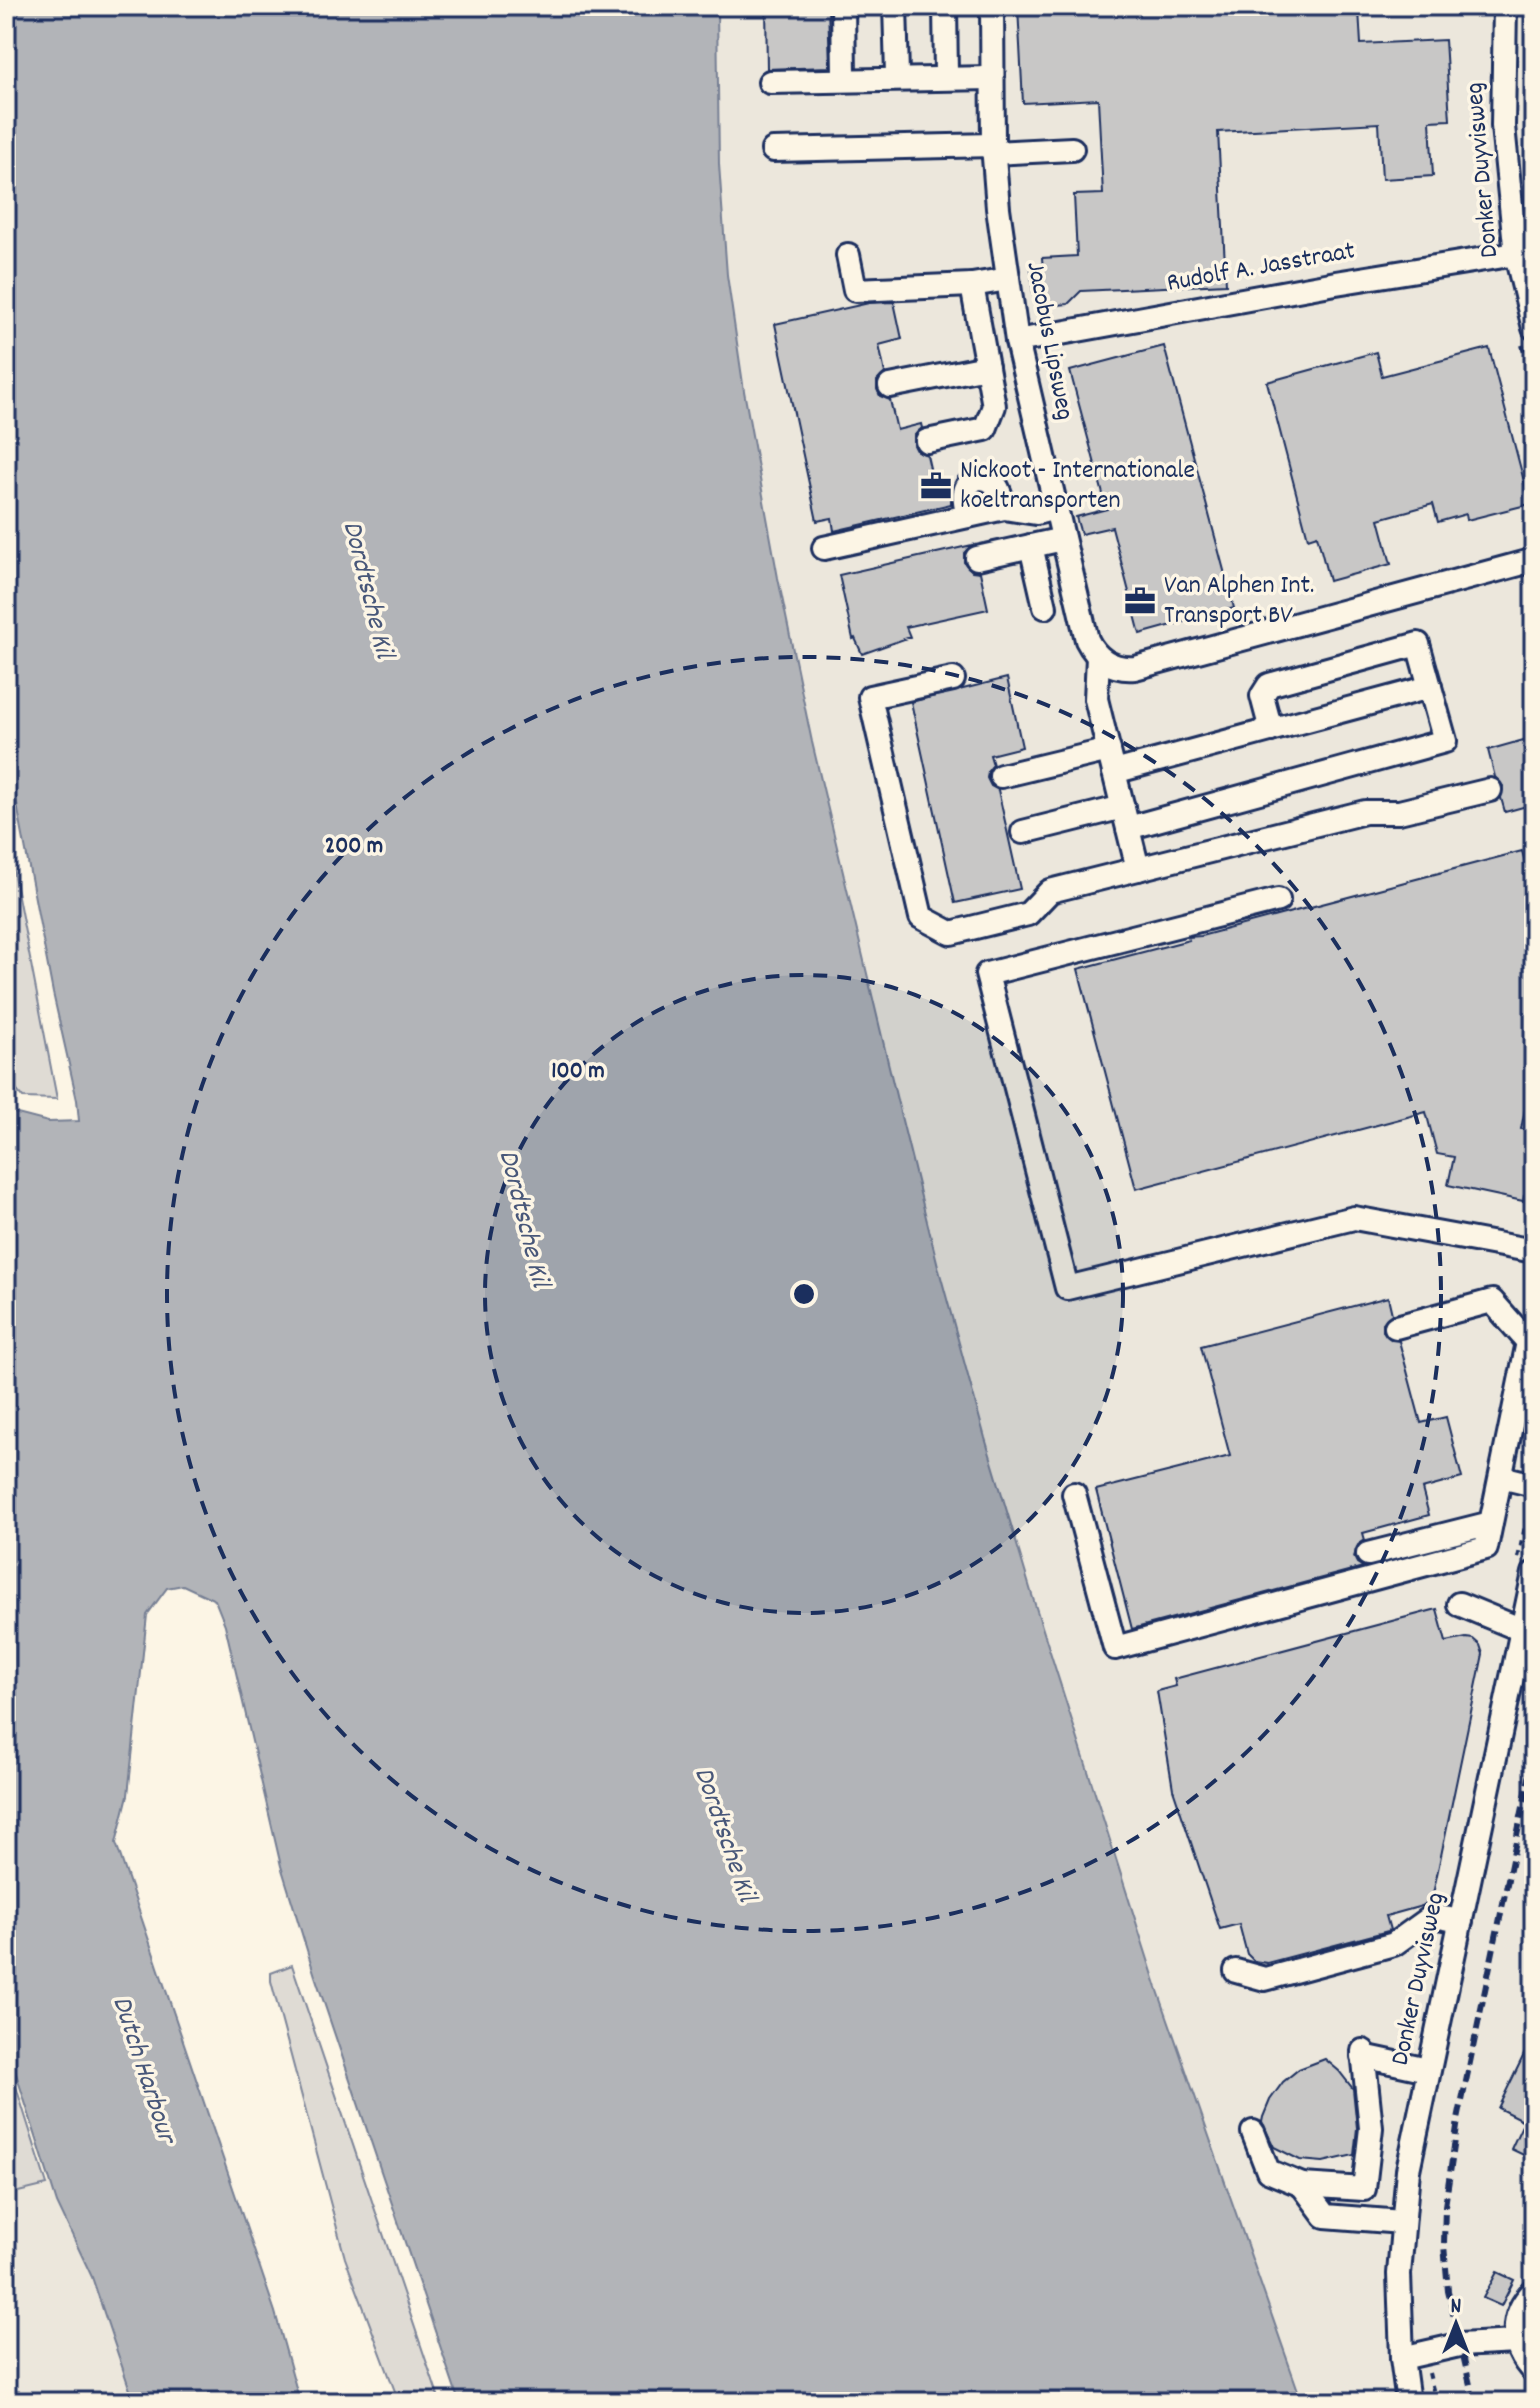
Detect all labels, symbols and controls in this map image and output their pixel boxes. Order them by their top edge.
street label: Donker Duyvisweg [1457,81,1509,259]
street label: Rudolf A. Jasstraat [1164,233,1358,303]
street label: Jacobus Lipsweg [1015,258,1083,424]
place label: Nickoot - Internationale koeltransporten [960,453,1195,520]
office icon: Nickoot - Internationale koeltransporten [919,469,953,503]
water label: Dordtsche Kil [330,517,403,665]
place label: Van Alphen Int. Transport BV [1164,568,1314,635]
office icon: Van Alphen Int. Transport BV [1123,584,1157,618]
text: 200 m [325,830,383,864]
text: 100 m [551,1055,605,1089]
water label: Dordtsche Kil [486,1146,559,1294]
centre of rings [790,1280,818,1308]
water label: Dordtsche Kil [681,1762,765,1910]
street label: Donker Duyvisweg [1383,1889,1455,2069]
water label: Dutch Harbour [99,1991,186,2152]
north arrow [1416,2284,1496,2364]
text: N [1451,2292,1462,2323]

